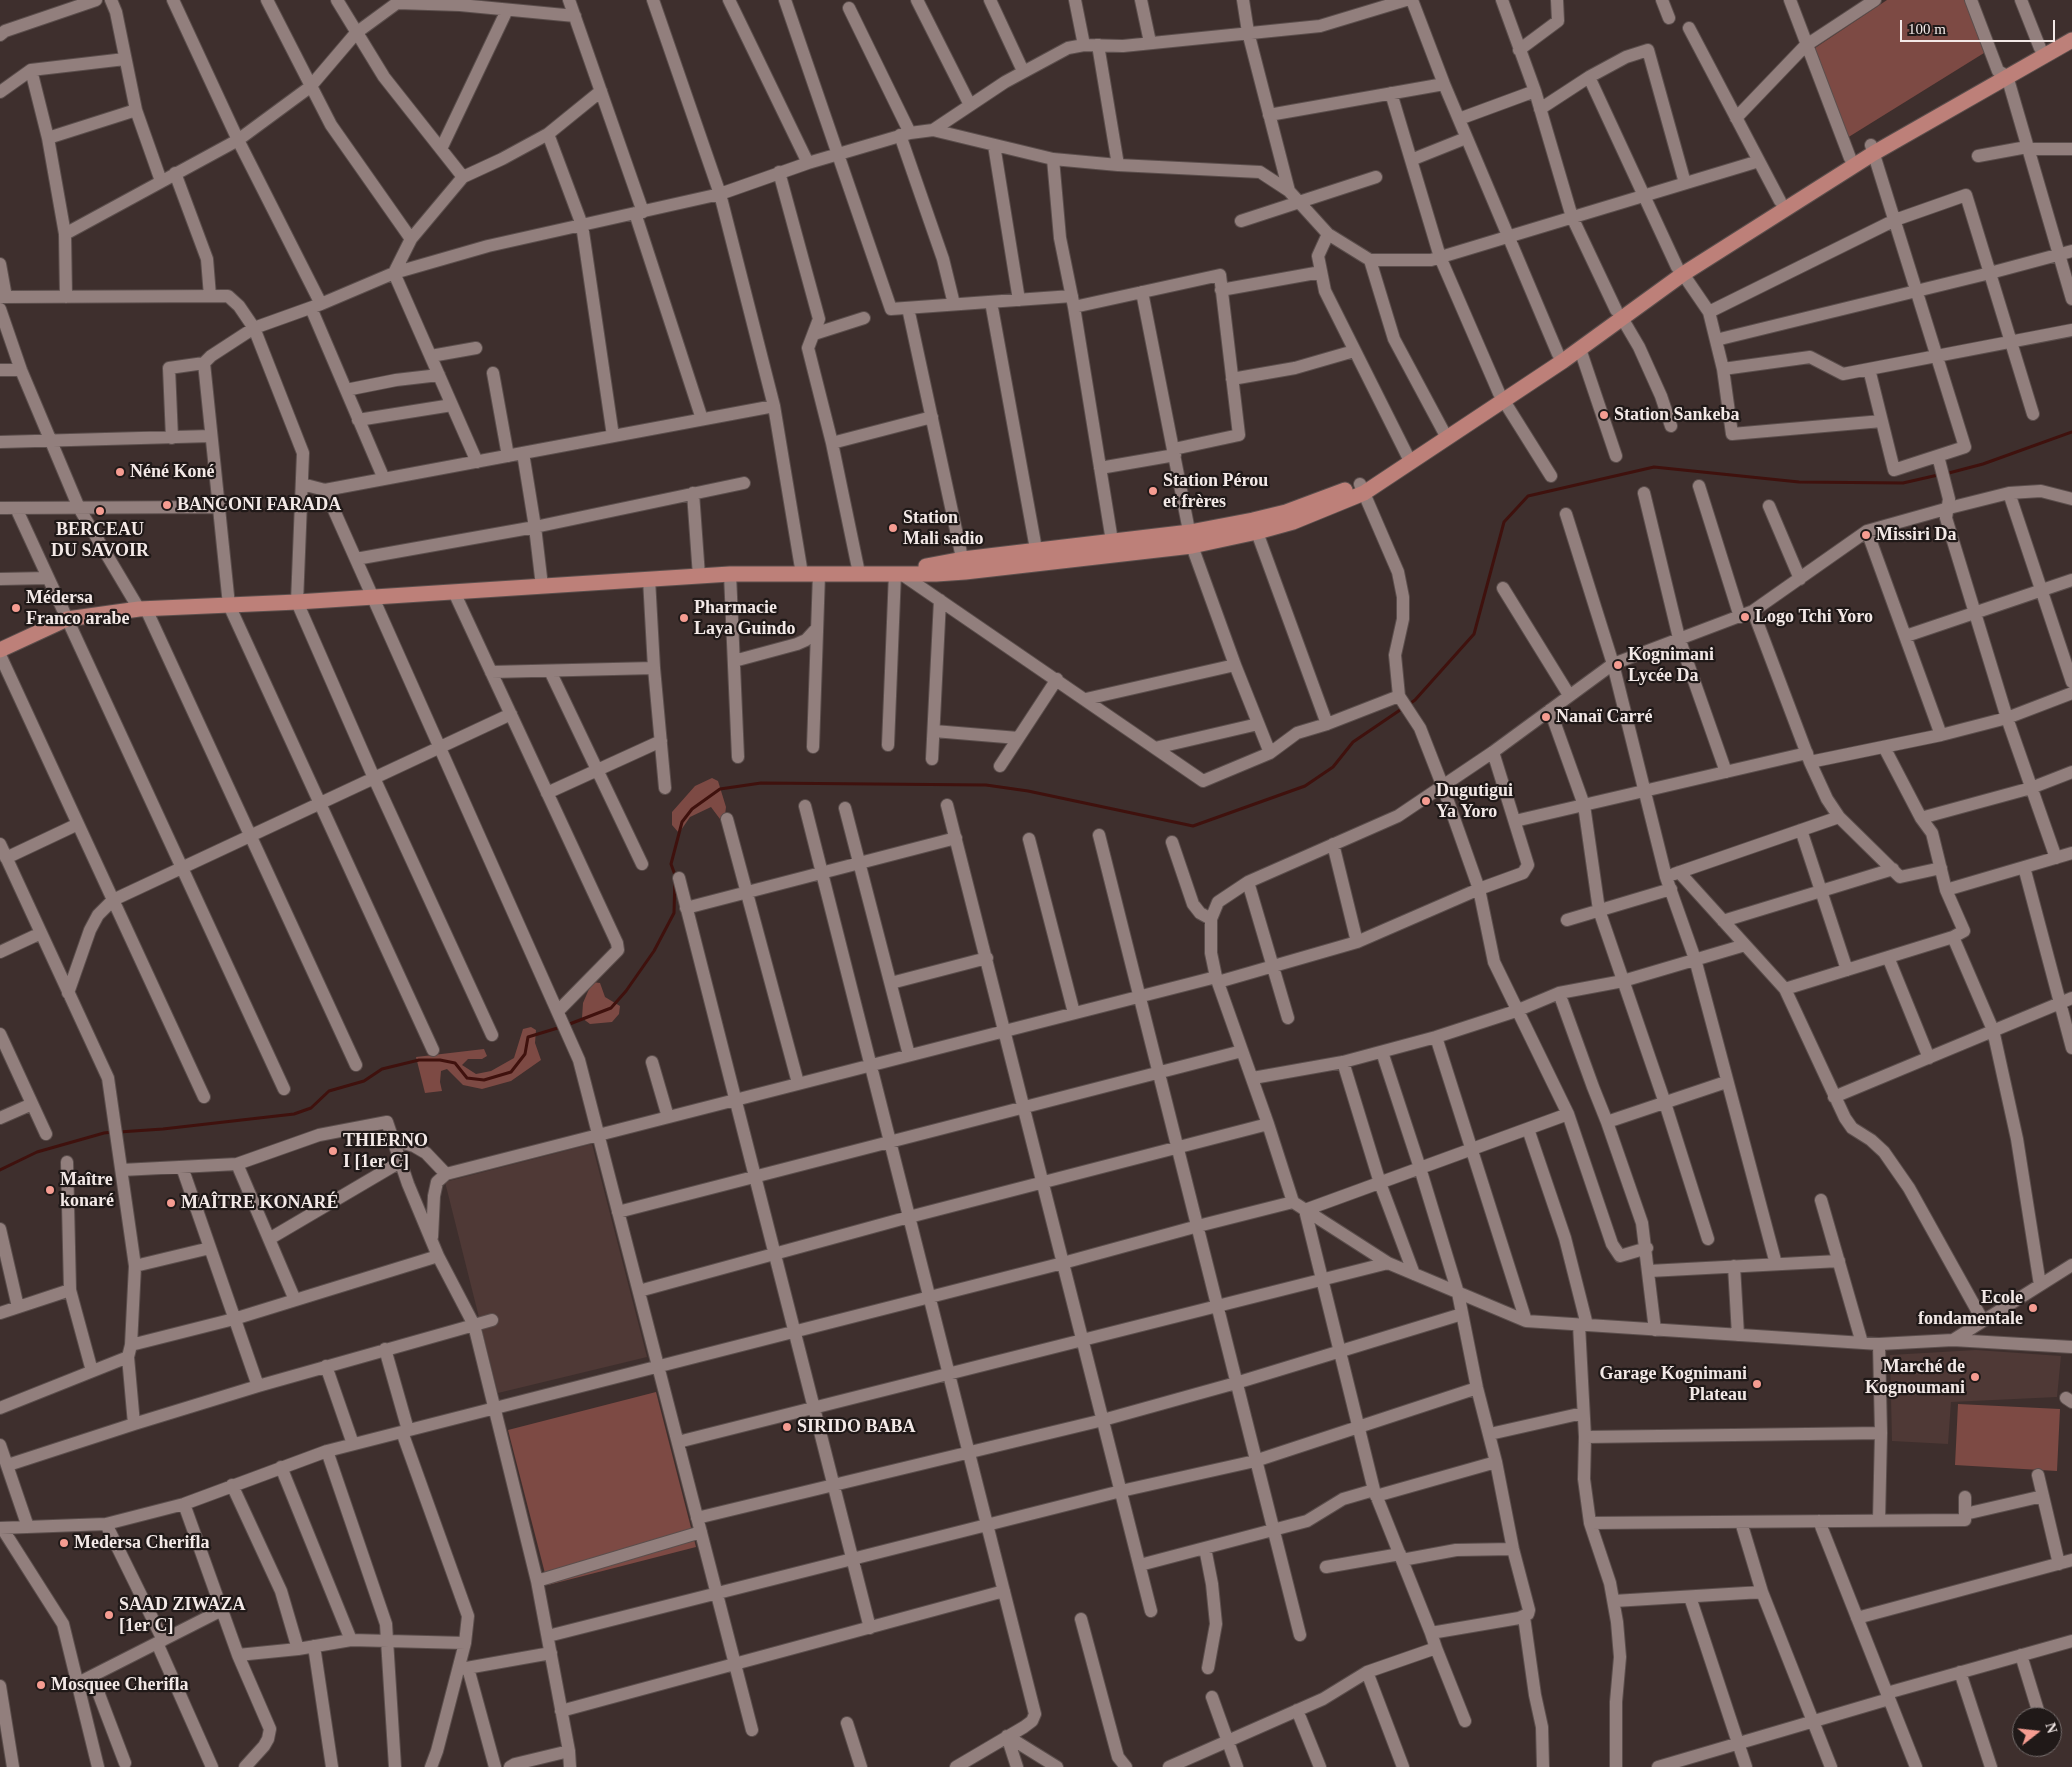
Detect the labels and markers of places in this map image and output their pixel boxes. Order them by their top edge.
place label: Station Sankeba [1614,404,1740,426]
marker: Station Sankeba [1598,409,1610,421]
place label: Néné Koné [130,461,214,483]
marker: Néné Koné [114,466,126,478]
place label: Station Pérou et frères [1163,470,1268,512]
marker: Station Pérou et frères [1147,485,1159,497]
place label: BANCONI FARADA [177,494,341,516]
marker: BANCONI FARADA [161,499,173,511]
marker: BERCEAU DU SAVOIR [94,505,106,517]
place label: Station Mali sadio [903,507,984,550]
place label: BERCEAU DU SAVOIR [51,519,149,562]
marker: Station Mali sadio [887,522,899,534]
place label: Missiri Da [1876,524,1956,546]
marker: Missiri Da [1860,529,1872,541]
place label: Médersa Franco arabe [26,587,129,630]
place label: Pharmacie Laya Guindo [694,597,796,640]
marker: Médersa Franco arabe [10,602,22,614]
place label: Logo Tchi Yoro [1755,606,1873,628]
marker: Logo Tchi Yoro [1739,611,1751,623]
marker: Pharmacie Laya Guindo [678,612,690,624]
place label: Kognimani Lycée Da [1628,644,1714,686]
marker: Kognimani Lycée Da [1612,659,1624,671]
place label: Nanaï Carré [1556,706,1652,728]
marker: Nanaï Carré [1540,711,1552,723]
place label: Dugutigui Ya Yoro [1436,780,1513,822]
marker: Dugutigui Ya Yoro [1420,795,1432,807]
place label: THIERNO I [1er C] [343,1130,428,1172]
marker: THIERNO I [1er C] [327,1145,339,1157]
place label: Maître konaré [60,1169,114,1212]
marker: Maître konaré [44,1184,56,1196]
place label: MAÎTRE KONARÉ [181,1192,339,1214]
marker: MAÎTRE KONARÉ [165,1197,177,1209]
place label: Ecole fondamentale [1918,1287,2023,1330]
marker: Ecole fondamentale [2027,1302,2039,1314]
place label: Marché de Kognoumani [1865,1356,1965,1398]
place label: Garage Kognimani Plateau [1600,1363,1747,1406]
marker: Marché de Kognoumani [1969,1371,1981,1383]
marker: Garage Kognimani Plateau [1751,1378,1763,1390]
place label: SIRIDO BABA [797,1416,916,1438]
marker: SIRIDO BABA [781,1421,793,1433]
place label: Medersa Cherifla [74,1532,209,1554]
marker: Medersa Cherifla [58,1537,70,1549]
place label: SAAD ZIWAZA [1er C] [119,1594,246,1636]
marker: SAAD ZIWAZA [1er C] [103,1609,115,1621]
place label: Mosquee Cherifla [51,1674,188,1696]
marker: Mosquee Cherifla [35,1679,47,1691]

